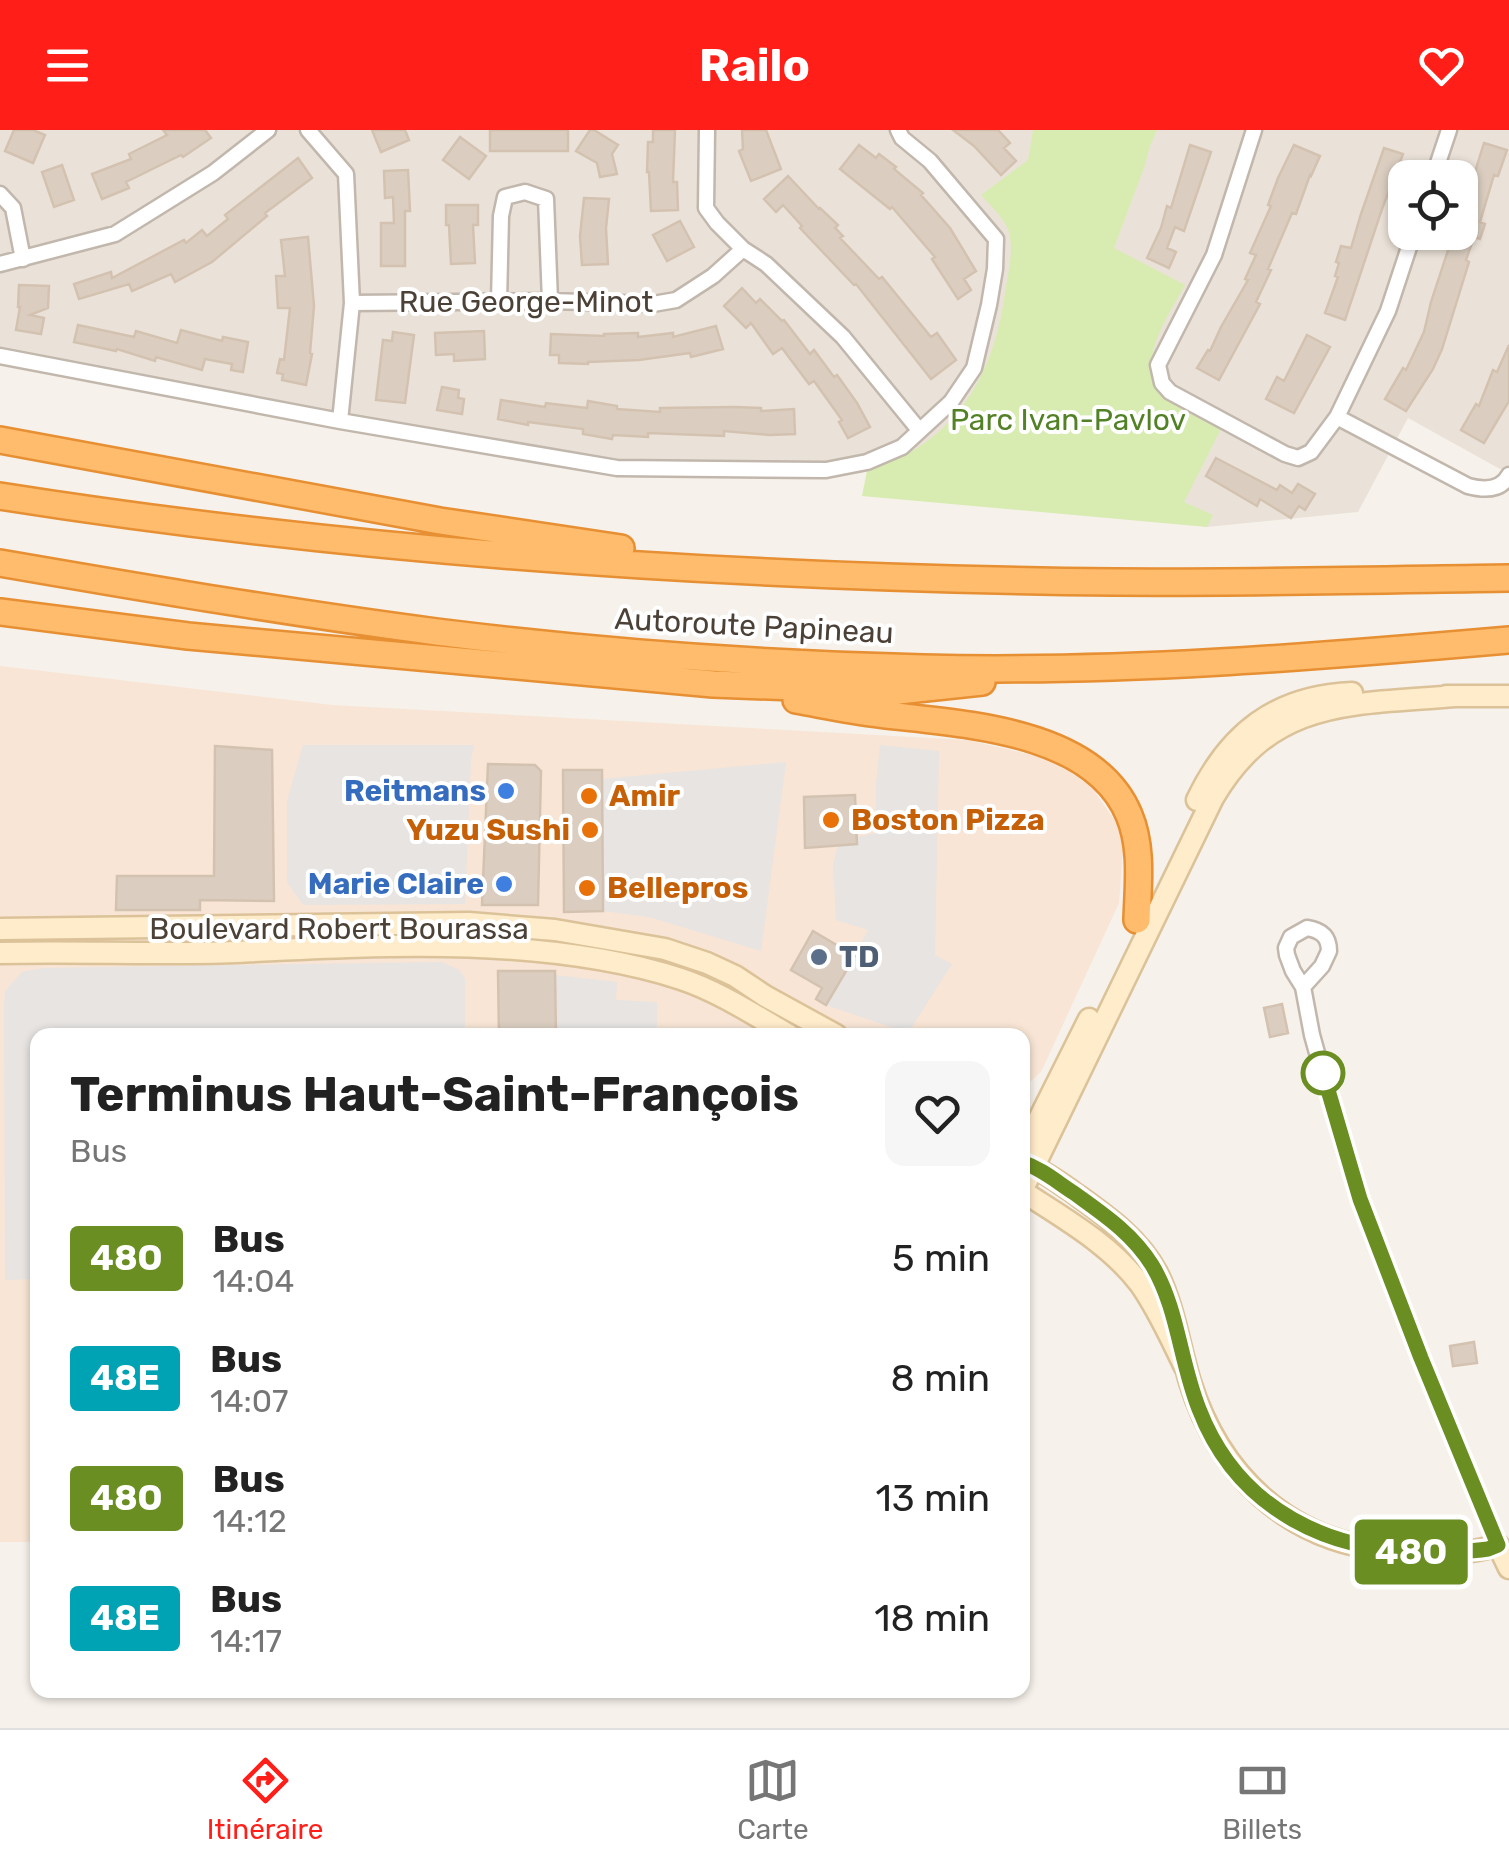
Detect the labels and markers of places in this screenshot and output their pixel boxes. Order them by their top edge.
place label: Reitmans [344,773,486,809]
place label: Amir [609,778,681,814]
marker: Reitmans [495,780,517,802]
marker: Amir [578,785,600,807]
place label: Boston Pizza [851,802,1045,838]
marker: Boston Pizza [820,809,842,831]
place label: Yuzu Sushi [406,812,570,848]
marker: Yuzu Sushi [579,819,601,841]
place label: Marie Claire [308,866,484,902]
place label: Bellepros [607,870,748,906]
marker: Marie Claire [493,873,515,895]
marker: Bellepros [576,877,598,899]
place label: TD [839,939,879,975]
marker: TD [808,946,830,968]
unlabelled marker [1302,1052,1344,1094]

